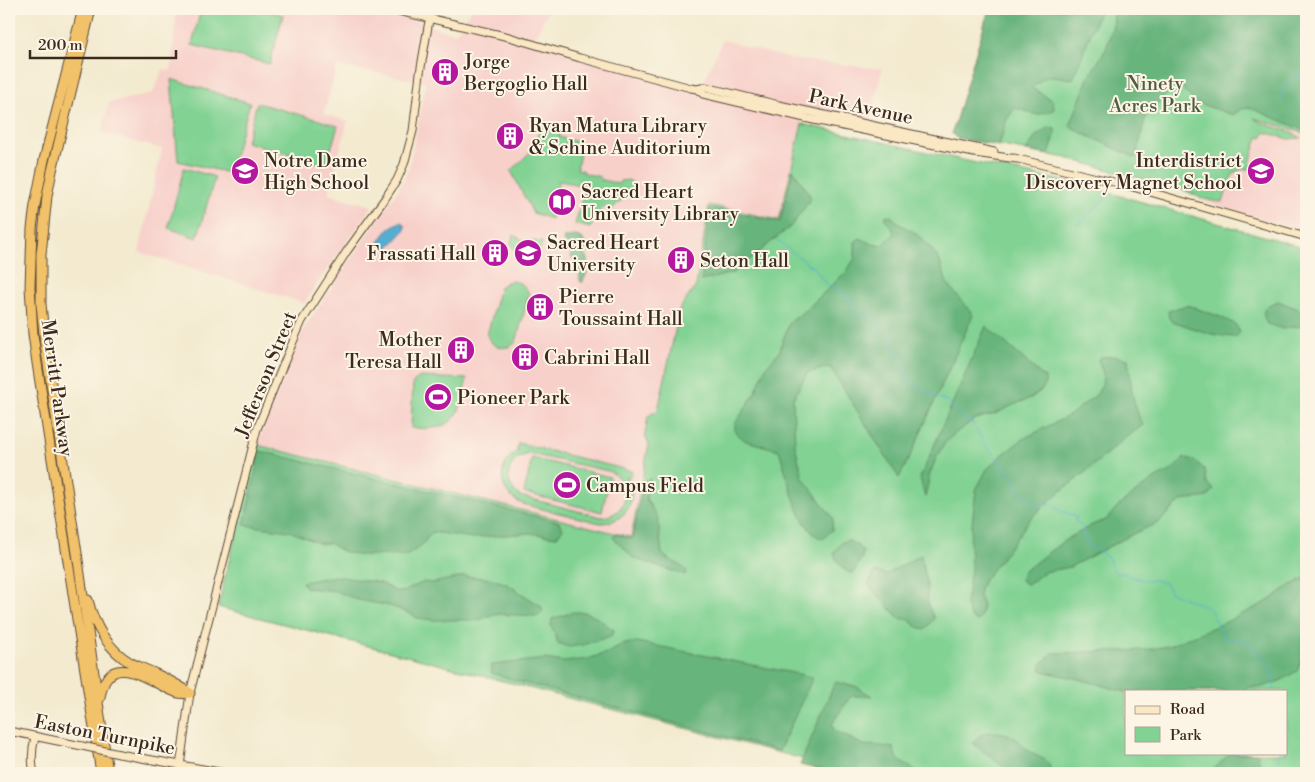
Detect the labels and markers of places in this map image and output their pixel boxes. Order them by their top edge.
place label: Jorge Bergoglio Hall [463,50,588,96]
building icon: Jorge Bergoglio Hall [430,57,460,87]
place label: Ryan Matura Library & Schine Auditorium [529,114,711,160]
building icon: Ryan Matura Library & Schine Auditorium [495,121,525,151]
place label: Notre Dame High School [264,149,370,195]
place label: Interdistrict Discovery Magnet School [1025,149,1242,195]
school or university icon: Notre Dame High School [230,156,260,186]
school or university icon: Interdistrict Discovery Magnet School [1246,156,1276,186]
place label: Sacred Heart University Library [581,180,740,226]
library icon: Sacred Heart University Library [547,187,577,217]
place label: Sacred Heart University [547,231,660,277]
building icon: Frassati Hall [480,238,510,268]
school or university icon: Sacred Heart University [513,238,543,268]
place label: Frassati Hall [367,242,476,266]
building icon: Seton Hall [666,245,696,275]
place label: Seton Hall [700,249,789,273]
place label: Pierre Toussaint Hall [559,285,683,331]
building icon: Pierre Toussaint Hall [525,292,555,322]
place label: Mother Teresa Hall [345,328,442,374]
building icon: Mother Teresa Hall [446,335,476,365]
building icon: Cabrini Hall [510,342,540,372]
place label: Cabrini Hall [544,346,650,370]
sports icon: Pioneer Park [423,382,453,412]
place label: Pioneer Park [457,386,570,410]
sports icon: Campus Field [552,470,582,500]
place label: Campus Field [586,474,704,498]

